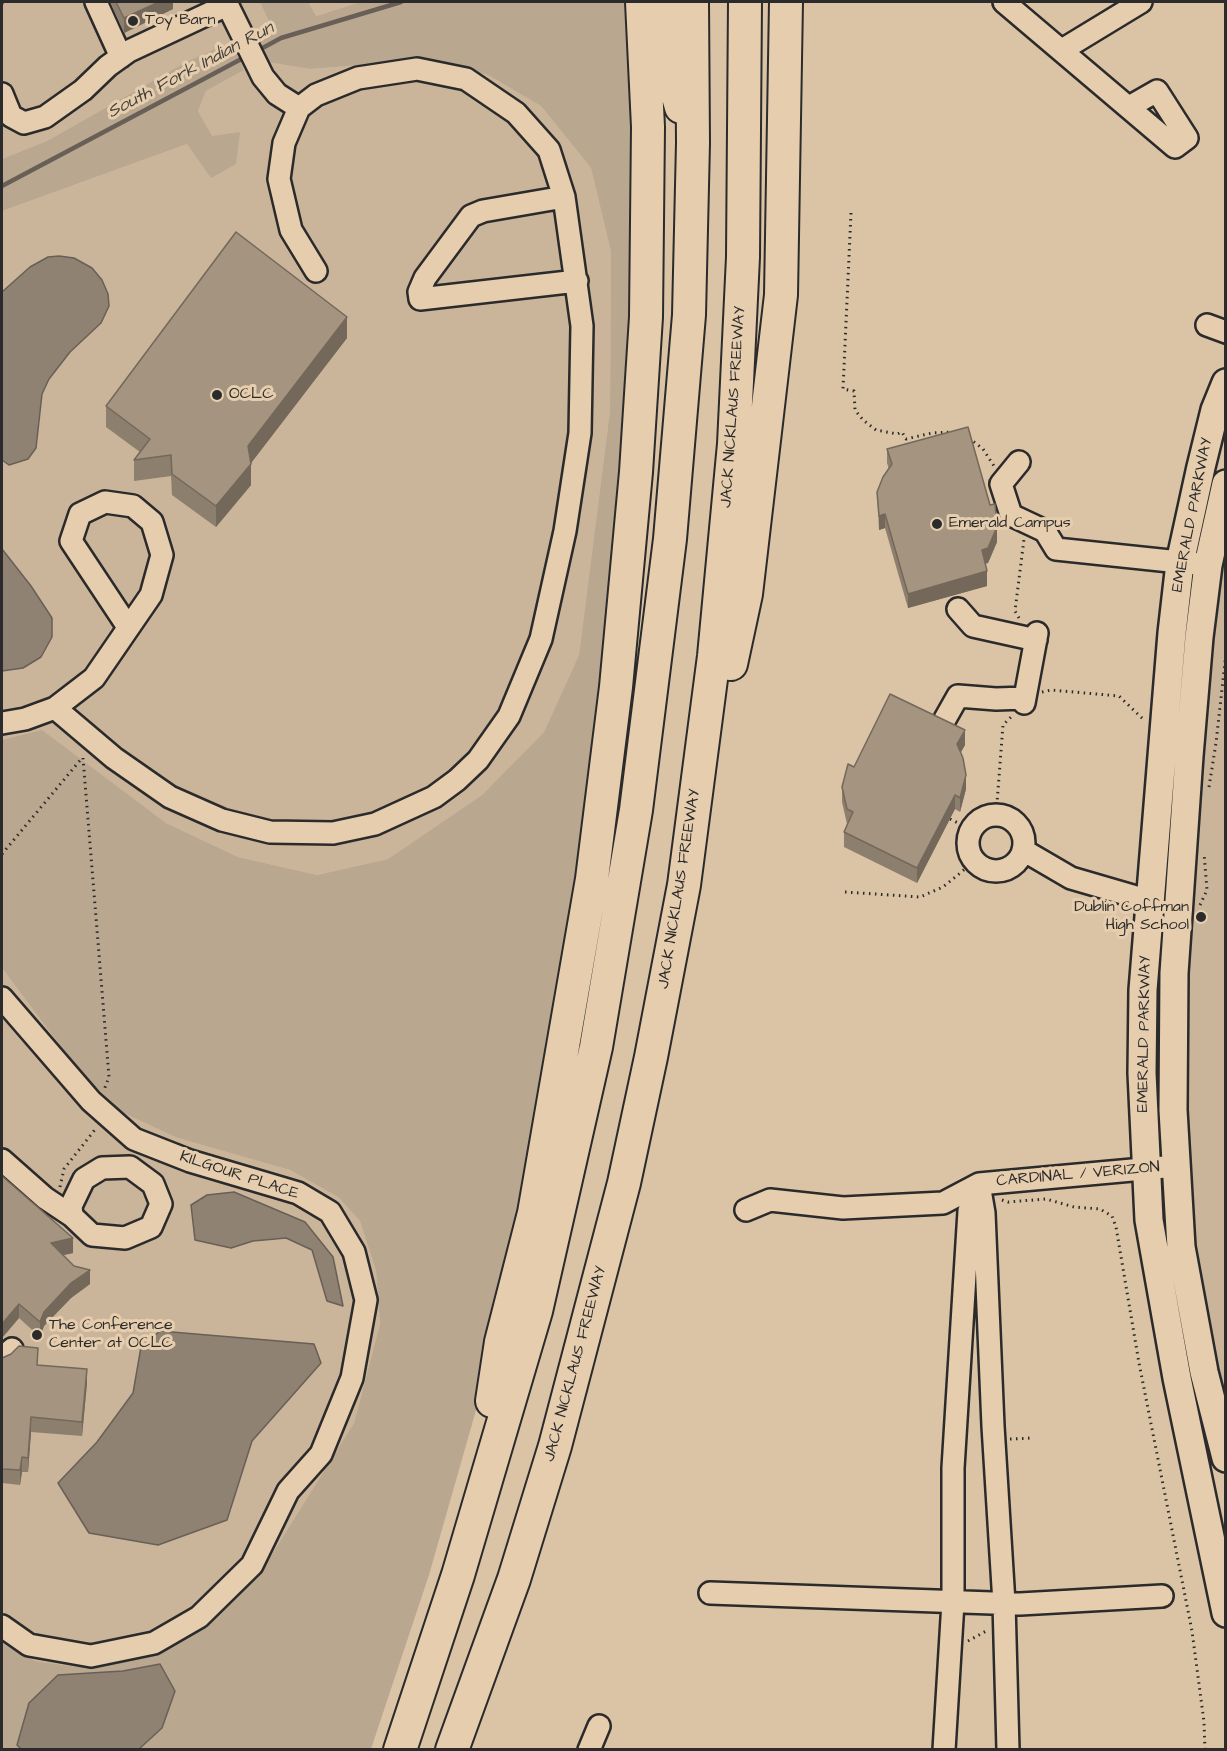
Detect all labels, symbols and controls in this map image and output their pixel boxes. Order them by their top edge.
place label: Toy Barn [145,11,216,31]
marker: Toy Barn [126,14,140,28]
water label: South Fork Indian Run [104,18,278,124]
street label: JACK NICKLAUS FREEWAY [717,306,751,508]
place label: OCLC [229,385,273,405]
marker: OCLC [210,388,224,402]
street label: EMERALD PARKWAY [1169,436,1217,594]
place label: Emerald Campus [949,514,1071,534]
marker: Emerald Campus [930,517,944,531]
street label: JACK NICKLAUS FREEWAY [655,788,705,990]
place label: Dublin Coffman High School [1074,898,1189,936]
marker: Dublin Coffman High School [1194,910,1208,924]
street label: EMERALD PARKWAY [1134,955,1156,1113]
street label: KILGOUR PLACE [177,1148,301,1204]
street label: CARDINAL / VERIZON [996,1158,1160,1192]
street label: JACK NICKLAUS FREEWAY [541,1264,611,1464]
place label: The Conference Center at OCLC [49,1316,173,1354]
marker: The Conference Center at OCLC [30,1328,44,1342]

